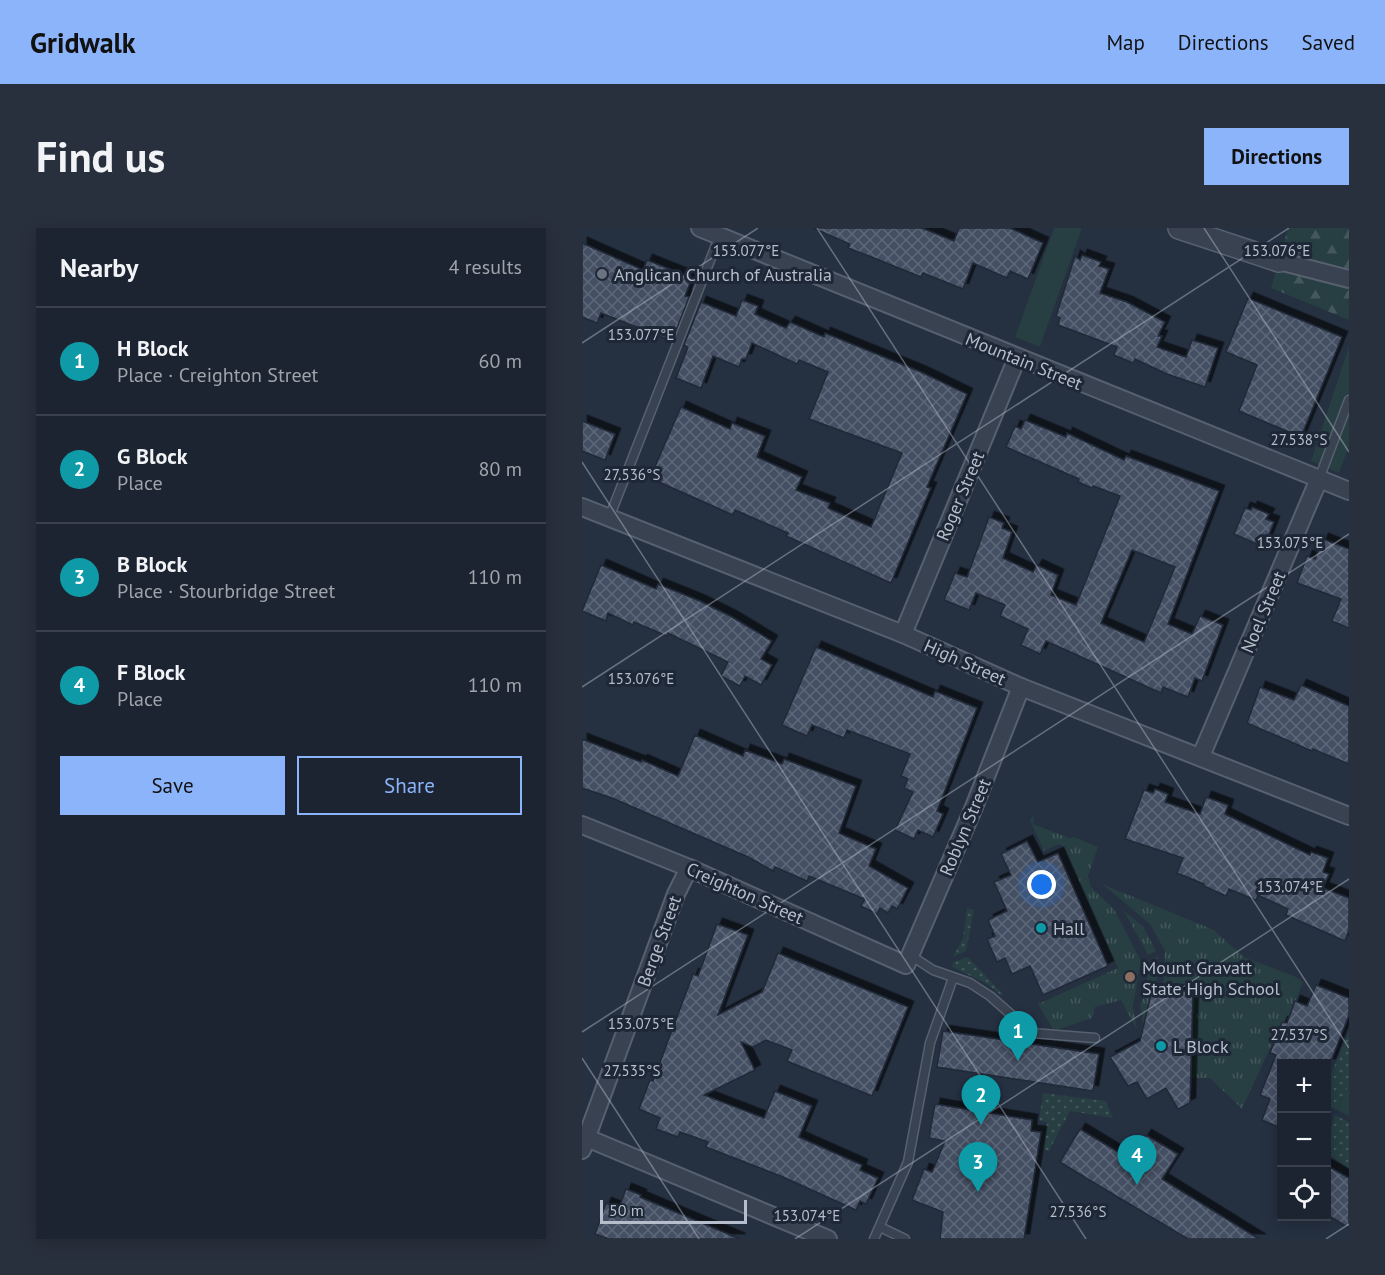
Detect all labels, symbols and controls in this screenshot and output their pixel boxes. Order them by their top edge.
text: Gridwalk [30,24,136,61]
text: Map [1106,29,1145,56]
text: Directions [1178,29,1269,56]
text: Saved [1302,29,1355,56]
button: Directions [1204,128,1349,185]
text: Find us [36,129,165,184]
text: 153.077°E [713,241,779,260]
text: 153.076°E [1244,241,1310,260]
text: Nearby [60,251,138,284]
text: 4 results [449,254,522,280]
place label: Anglican Church of Australia [614,263,832,286]
marker: Anglican Church of Australia [595,267,609,281]
text: 153.077°E [608,325,674,344]
street label: Mountain Street [962,327,1086,395]
text: H Block [117,334,189,362]
text: 1 [74,348,85,374]
text: 60 m [479,348,522,374]
text: Place · Creighton Street [117,362,318,388]
text: 27.538°S [1271,430,1327,449]
text: G Block [117,442,188,470]
street label: Roger Street [931,448,989,544]
text: 2 [74,456,85,482]
text: 80 m [479,456,522,482]
text: 27.536°S [604,465,660,484]
text: Place [117,470,163,496]
text: 153.075°E [1257,533,1323,552]
text: B Block [117,550,187,578]
text: 3 [74,564,85,590]
text: 110 m [468,564,522,590]
street label: Noel Street [1235,567,1291,657]
text: Place · Stourbridge Street [117,578,335,604]
street label: High Street [920,634,1010,690]
text: F Block [117,658,185,686]
text: 153.076°E [608,669,674,688]
text: 4 [74,672,85,698]
text: 110 m [468,672,522,698]
text: Place [117,686,163,712]
button: Save [60,756,285,815]
button: Share [297,756,522,815]
street label: Roblyn Street [934,775,996,879]
street label: Creighton Street [683,857,807,929]
your location [1027,870,1056,899]
text: 153.074°E [1257,877,1323,896]
street label: Berge Street [632,892,686,990]
place label: Hall [1053,917,1085,940]
marker: Hall [1034,921,1048,935]
place label: Mount Gravatt State High School [1142,956,1280,1000]
marker: Mount Gravatt State High School [1123,970,1137,984]
pin: 1 [998,1012,1038,1061]
text: 153.075°E [608,1014,674,1033]
text: 27.537°S [1271,1025,1327,1044]
place label: L Block [1173,1035,1229,1058]
marker: L Block [1154,1039,1168,1053]
map controls [1277,1059,1331,1221]
button: + [1277,1059,1331,1113]
text: 27.535°S [604,1061,660,1080]
pin: 2 [962,1076,1000,1125]
button: − [1277,1113,1331,1167]
pin: 4 [1118,1136,1156,1185]
pin: 3 [958,1142,998,1192]
button: locate [1277,1167,1331,1221]
scale bar [600,1197,747,1224]
text: 50 m [609,1200,644,1220]
text: 27.536°S [1050,1202,1106,1221]
text: 153.074°E [774,1206,840,1225]

